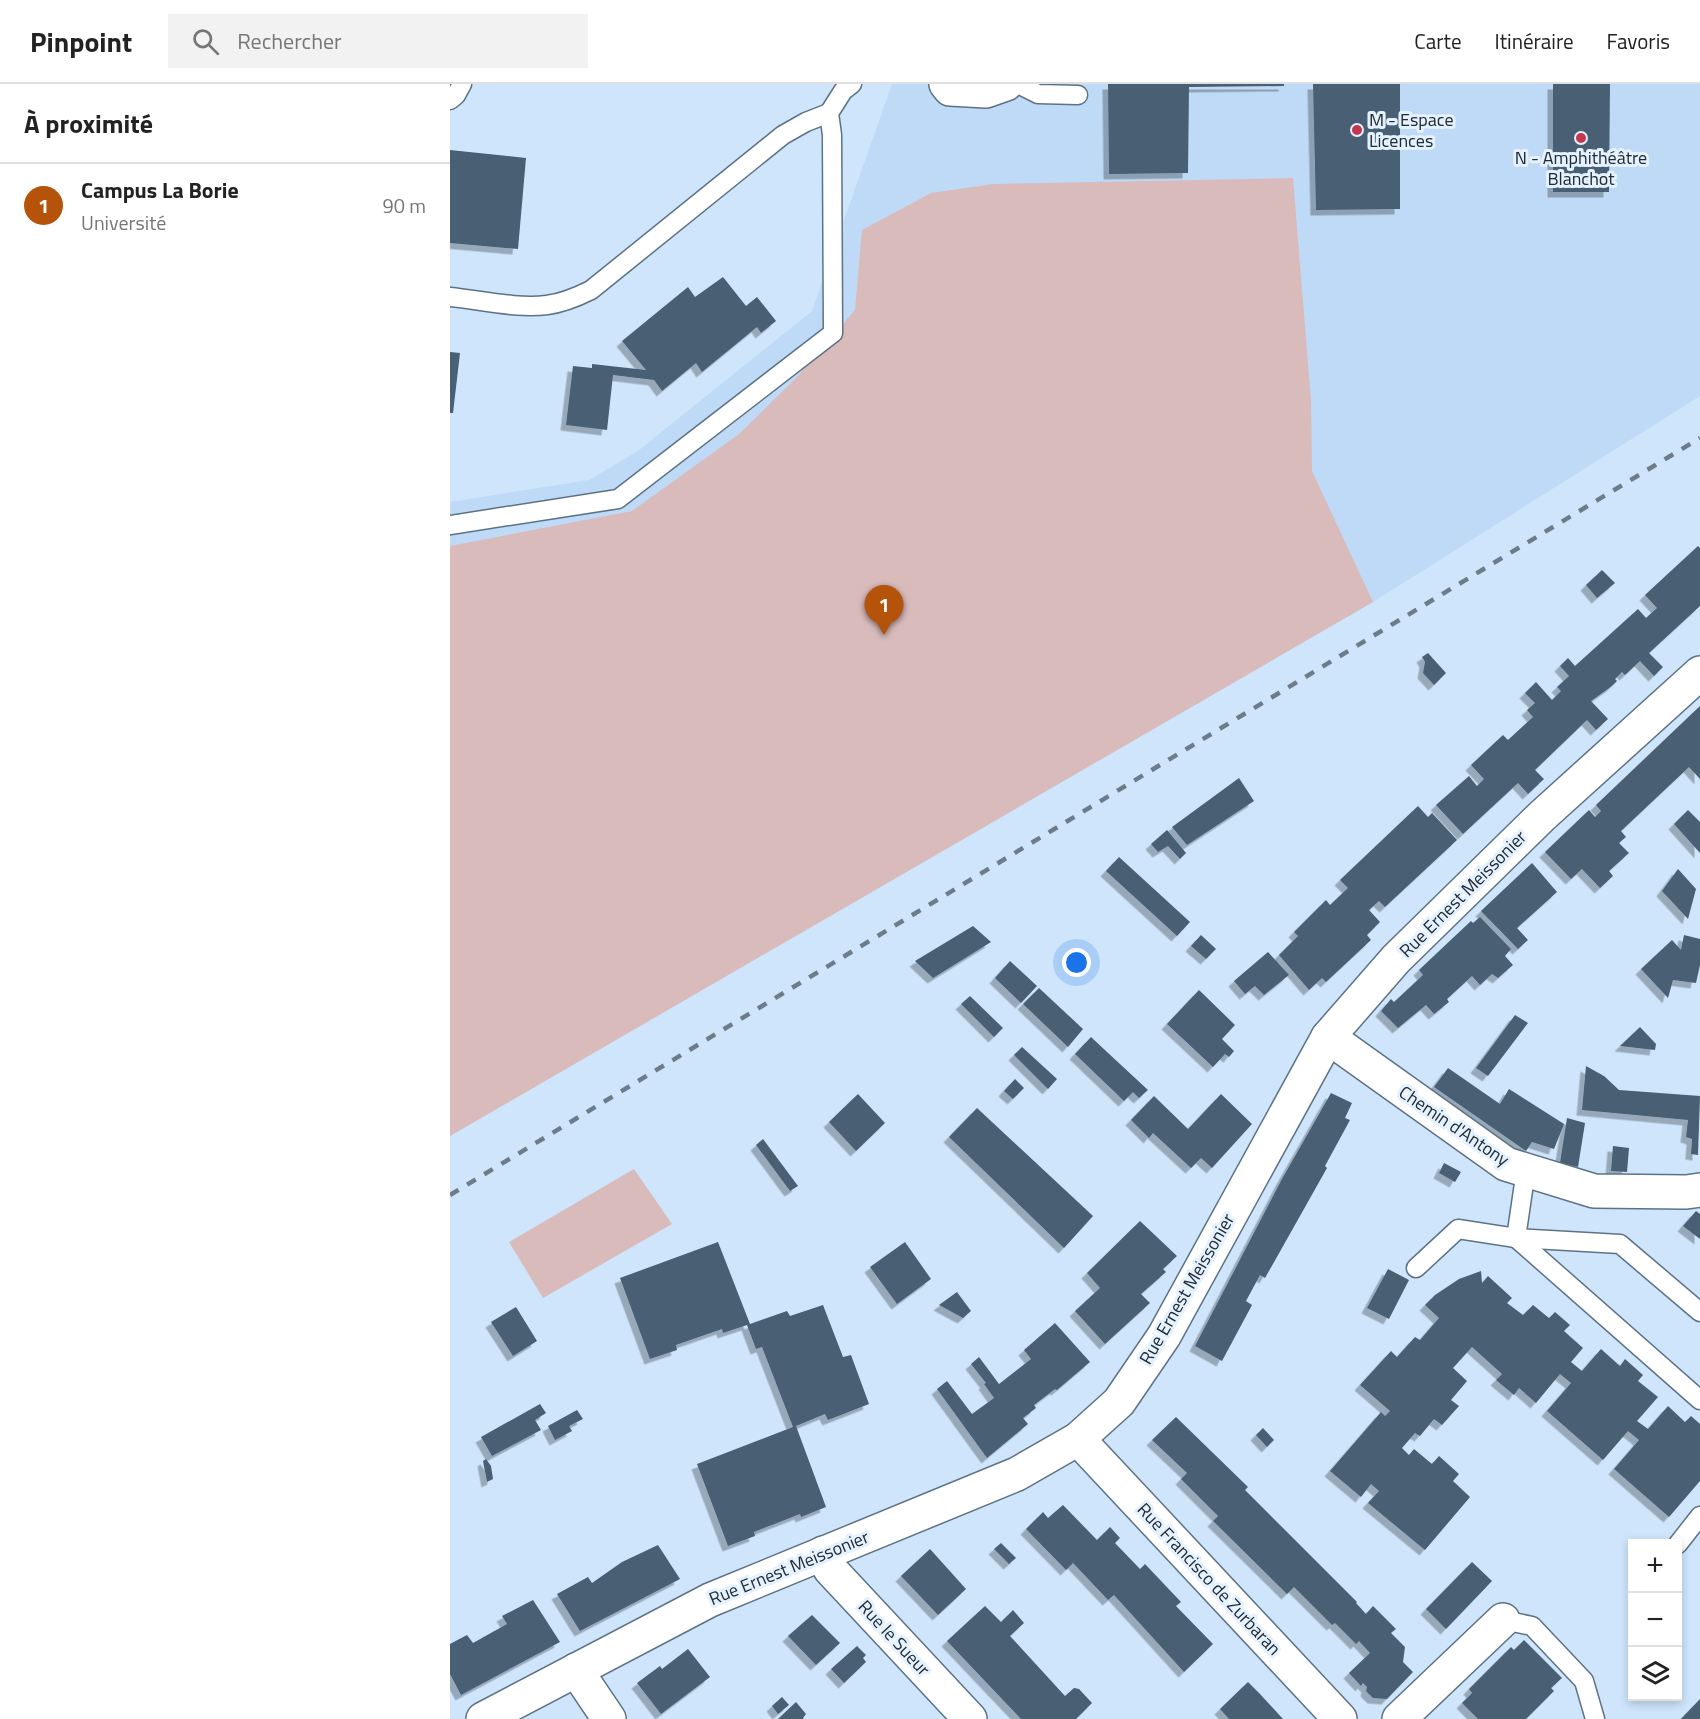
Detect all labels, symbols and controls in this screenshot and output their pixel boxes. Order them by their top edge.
search box [168,14,588,68]
text: Pinpoint [30,20,132,63]
text: Rechercher [237,24,342,58]
icon: search [189,25,222,58]
text: Carte [1414,25,1462,57]
text: Itinéraire [1495,25,1574,57]
text: Favoris [1607,25,1670,57]
text: À proximité [24,104,153,143]
place label: M - Espace Licences [1369,106,1454,154]
marker: M - Espace Licences [1350,123,1364,137]
marker: N - Amphithéâtre Blanchot [1574,131,1588,145]
place label: N - Amphithéâtre Blanchot [1515,144,1647,192]
text: Campus La Borie [81,173,239,207]
text: 1 [38,190,49,221]
text: 90 m [382,190,426,221]
text: Université [81,207,166,238]
pin: 1 [864,586,904,635]
street label: Rue Ernest Meissonier [1393,824,1532,963]
your location [1062,948,1091,977]
street label: Chemin d'Antony [1394,1079,1515,1173]
street label: Rue Ernest Meissonier [1132,1208,1241,1369]
street label: Rue Francisco de Zurbaran [1131,1496,1288,1661]
street label: Rue Ernest Meissonier [705,1523,873,1612]
map controls [1628,1539,1682,1701]
button: + [1628,1539,1682,1593]
button: − [1628,1593,1682,1647]
street label: Rue le Sueur [852,1594,937,1682]
button: layers [1628,1647,1682,1701]

